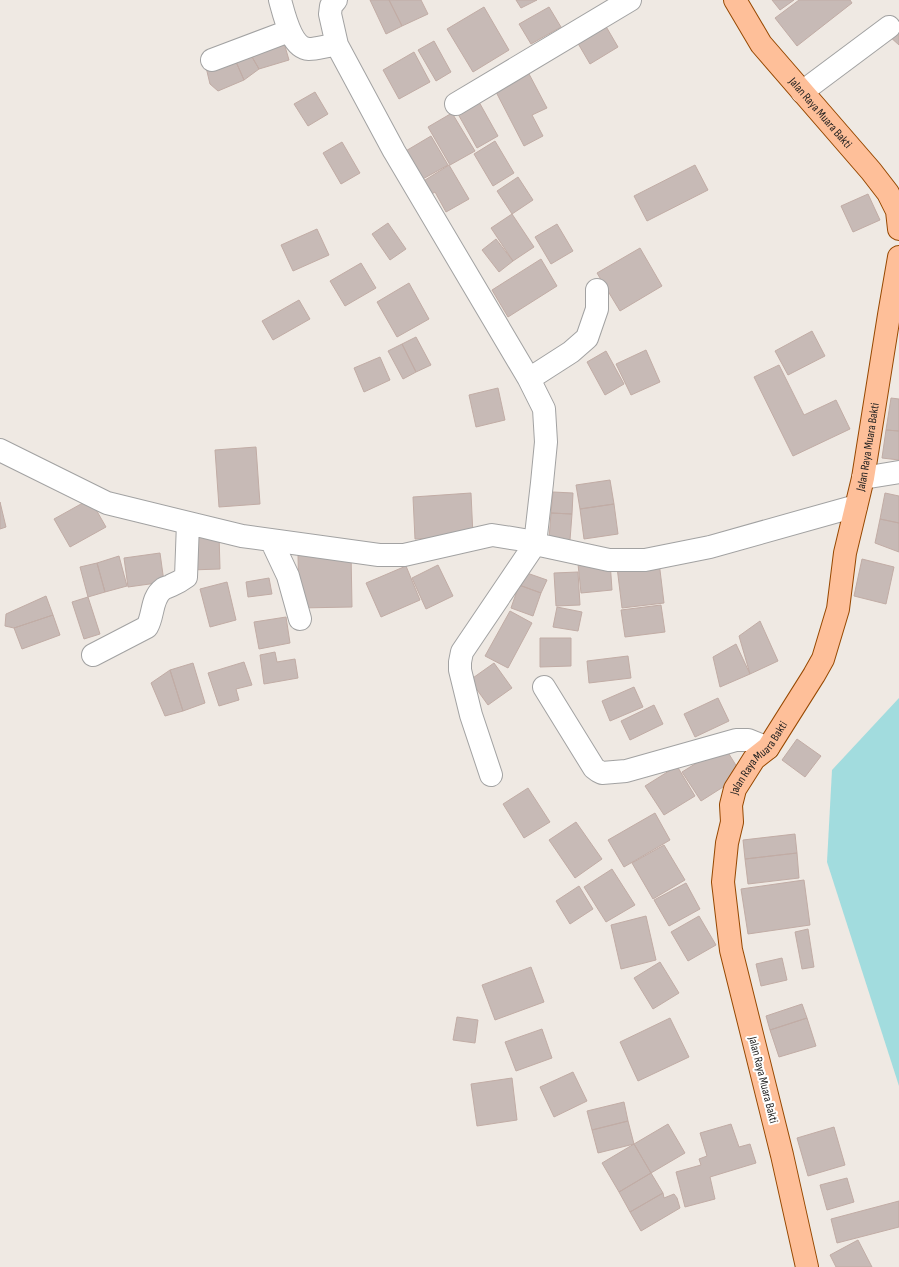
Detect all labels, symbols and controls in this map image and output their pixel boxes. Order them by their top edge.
street label: Jalan Raya Muara Bakti [785,73,855,151]
street label: Jalan Raya Muara Bakti [852,402,882,493]
street label: Jalan Raya Muara Bakti [726,718,791,797]
street label: Jalan Raya Muara Bakti [745,1034,781,1125]

